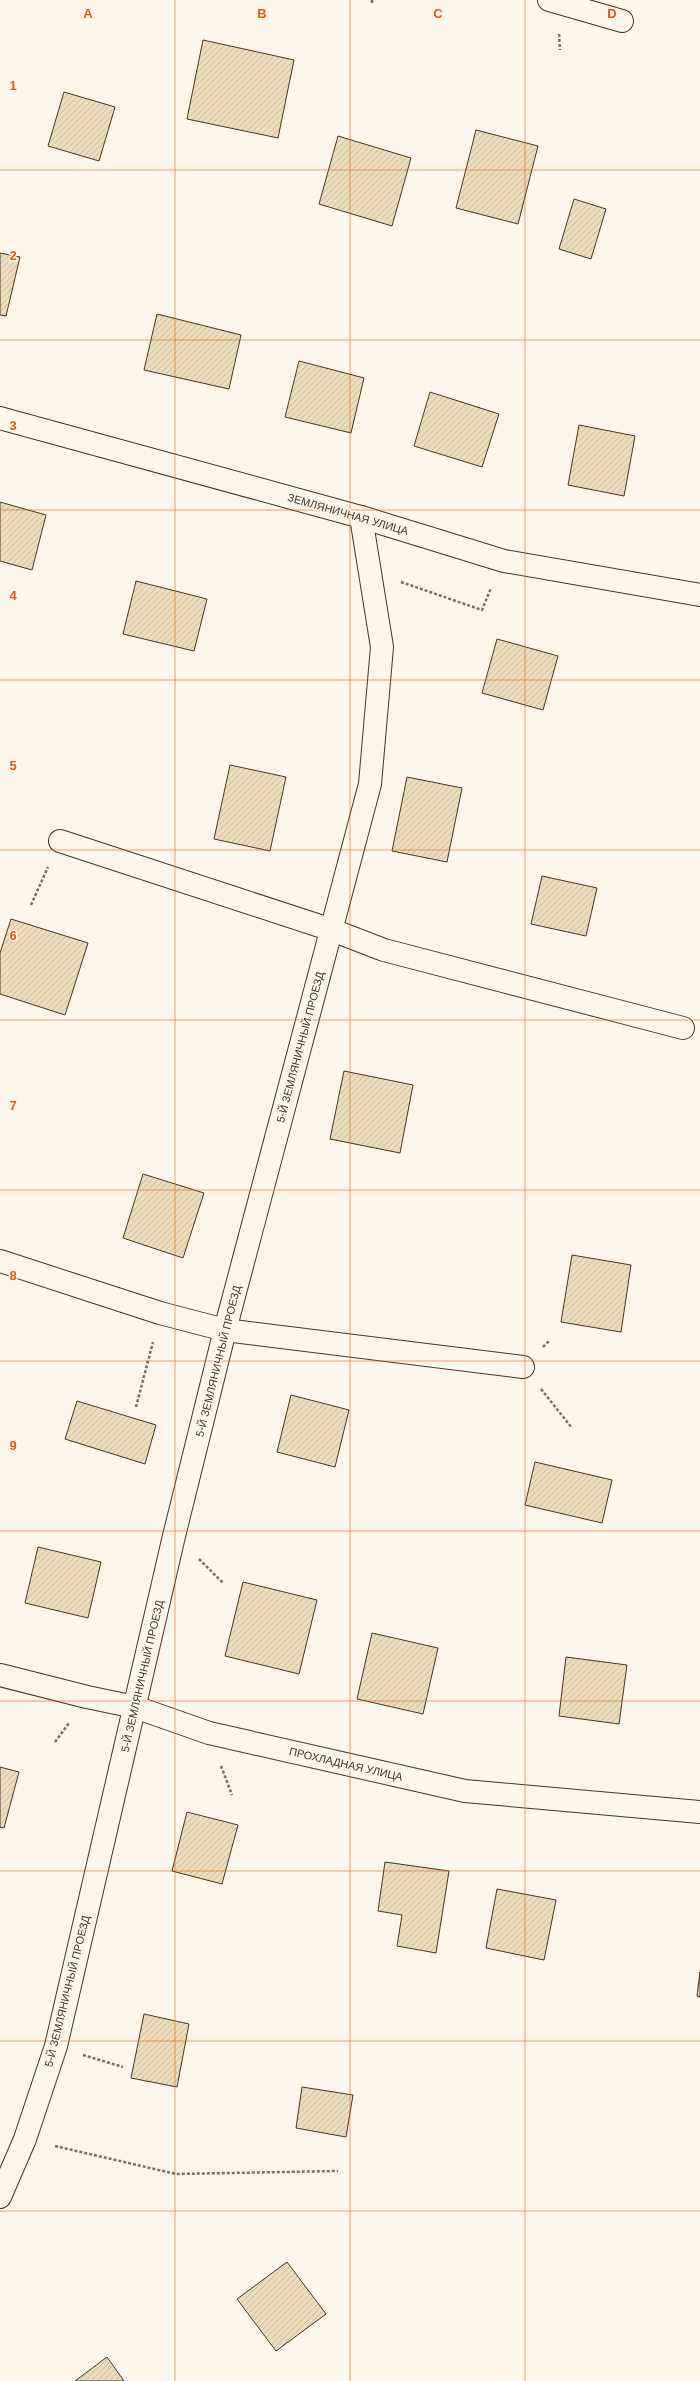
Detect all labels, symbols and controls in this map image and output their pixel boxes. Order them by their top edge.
text: A [83,6,93,21]
text: B [257,6,267,21]
text: C [433,6,443,21]
text: D [607,6,617,21]
text: 1 [9,78,17,93]
text: 2 [9,248,17,263]
text: 3 [9,418,17,433]
street label: ЗЕМЛЯНИЧНАЯ УЛИЦА [286,491,410,537]
text: 4 [9,588,17,603]
text: 5 [9,758,17,773]
text: 6 [9,928,17,943]
street label: 5-Й ЗЕМЛЯНИЧНЫЙ ПРОЕЗД [274,970,326,1124]
text: 7 [9,1098,17,1113]
text: 8 [9,1268,17,1283]
street label: 5-Й ЗЕМЛЯНИЧНЫЙ ПРОЕЗД [193,1284,243,1438]
text: 9 [9,1438,17,1453]
street label: 5-Й ЗЕМЛЯНИЧНЫЙ ПРОЕЗД [119,1598,165,1753]
street label: ПРОХЛАДНАЯ УЛИЦА [288,1745,405,1783]
street label: 5-Й ЗЕМЛЯНИЧНЫЙ ПРОЕЗД [42,1914,92,2068]

